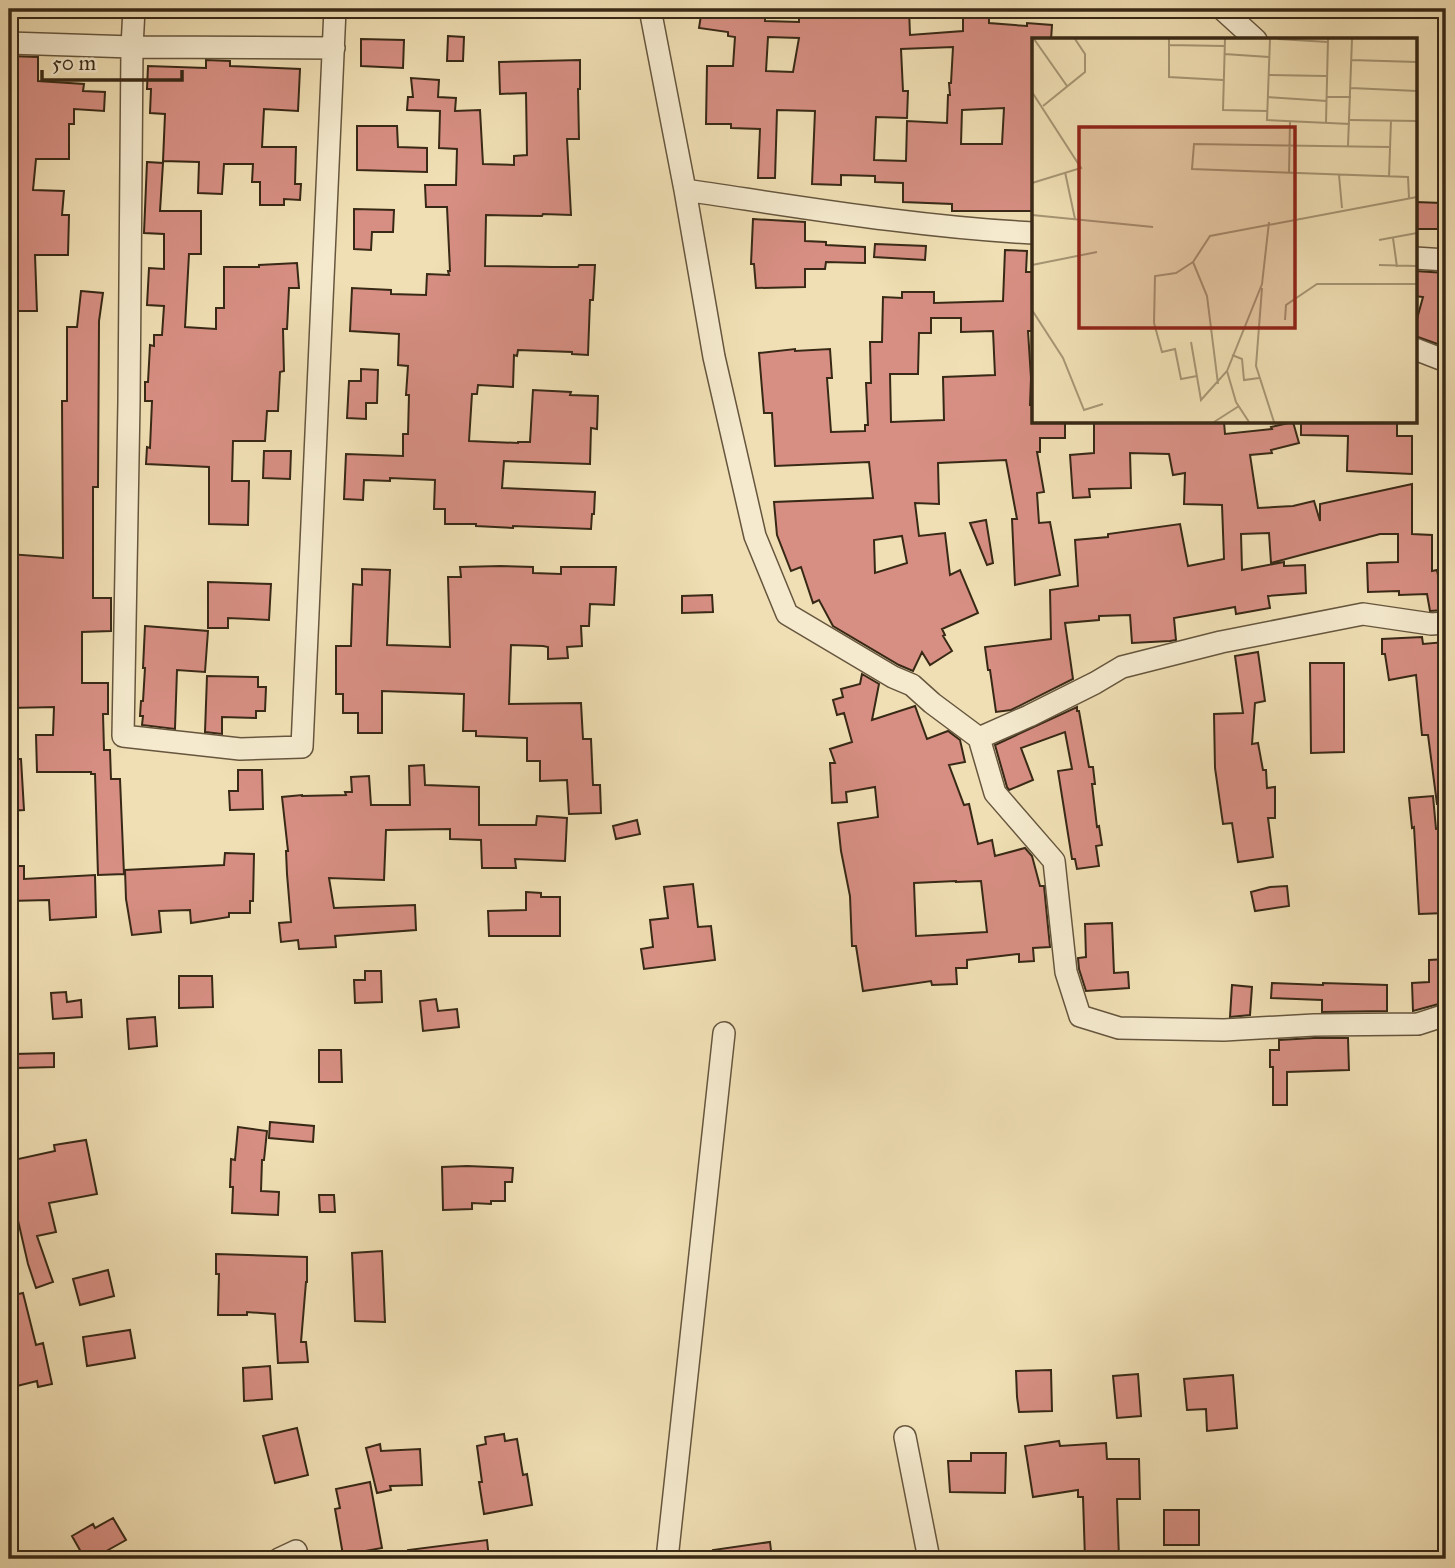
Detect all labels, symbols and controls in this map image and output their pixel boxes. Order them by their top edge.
scale bar [42,38,182,82]
inset map [1032,38,1416,424]
text: 50 m [52,50,97,76]

